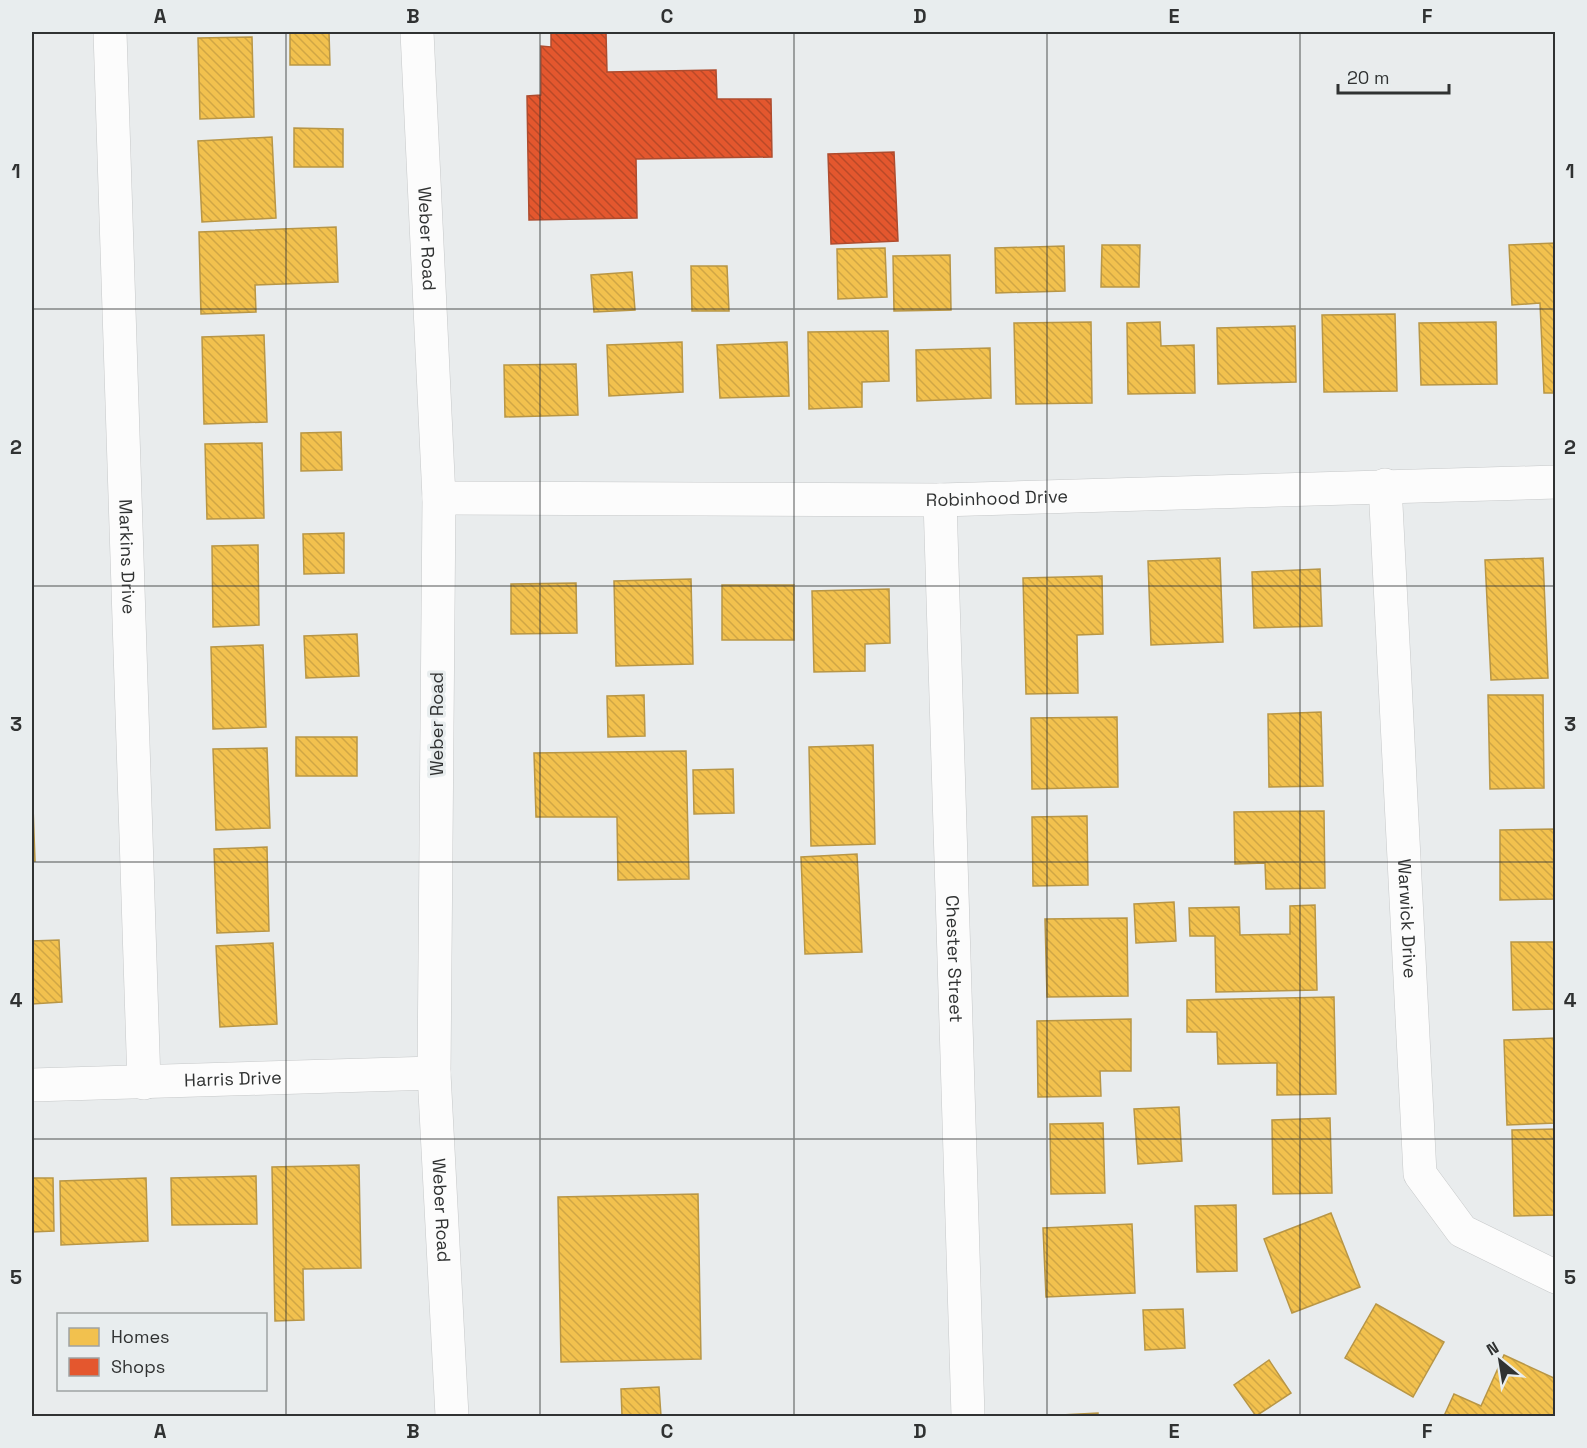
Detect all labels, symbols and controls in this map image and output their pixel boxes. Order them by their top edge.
text: A [154,3,167,29]
text: B [406,3,420,29]
text: C [661,3,674,29]
text: D [913,3,927,29]
text: E [1168,3,1180,29]
text: F [1422,3,1433,29]
scale bar [1338,57,1449,95]
text: 20 m [1347,66,1390,89]
text: 1 [11,158,21,184]
text: 1 [1565,158,1575,184]
street label: Weber Road [413,186,441,291]
text: 2 [10,434,22,460]
text: 2 [1564,434,1576,460]
street label: Robinhood Drive [926,484,1068,511]
street label: Markins Drive [114,499,141,615]
street label: Weber Road [425,672,448,776]
text: 3 [10,711,22,737]
text: 3 [1564,711,1576,737]
street label: Warwick Drive [1393,858,1422,979]
street label: Chester Street [941,895,968,1023]
text: 4 [10,987,23,1013]
text: 4 [1564,987,1577,1013]
street label: Harris Drive [184,1066,282,1091]
street label: Weber Road [427,1158,456,1263]
text: 5 [10,1264,22,1290]
text: 5 [1564,1264,1576,1290]
legend [57,1313,267,1391]
text: Homes [111,1325,170,1348]
north arrow [1470,1331,1530,1391]
text: N [1483,1337,1503,1360]
text: Shops [111,1355,165,1378]
text: A [154,1418,167,1444]
text: B [406,1418,420,1444]
text: C [661,1418,674,1444]
text: D [913,1418,927,1444]
text: E [1168,1418,1180,1444]
text: F [1422,1418,1433,1444]

